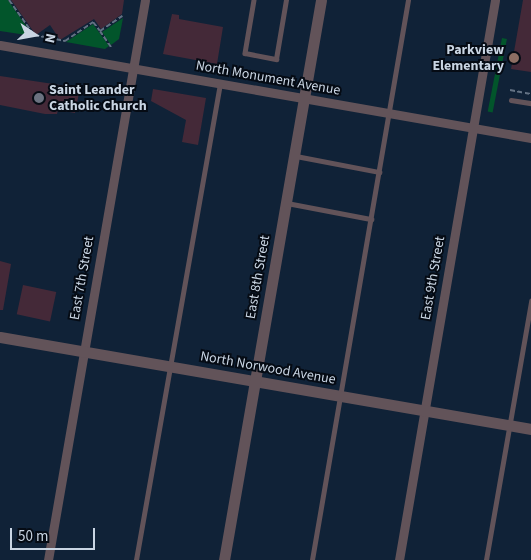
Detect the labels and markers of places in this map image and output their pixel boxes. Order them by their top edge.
place label: Parkview Elementary [432,42,504,74]
marker: Parkview Elementary [508,52,520,64]
place label: Saint Leander Catholic Church [49,82,147,114]
marker: Saint Leander Catholic Church [33,92,45,104]

